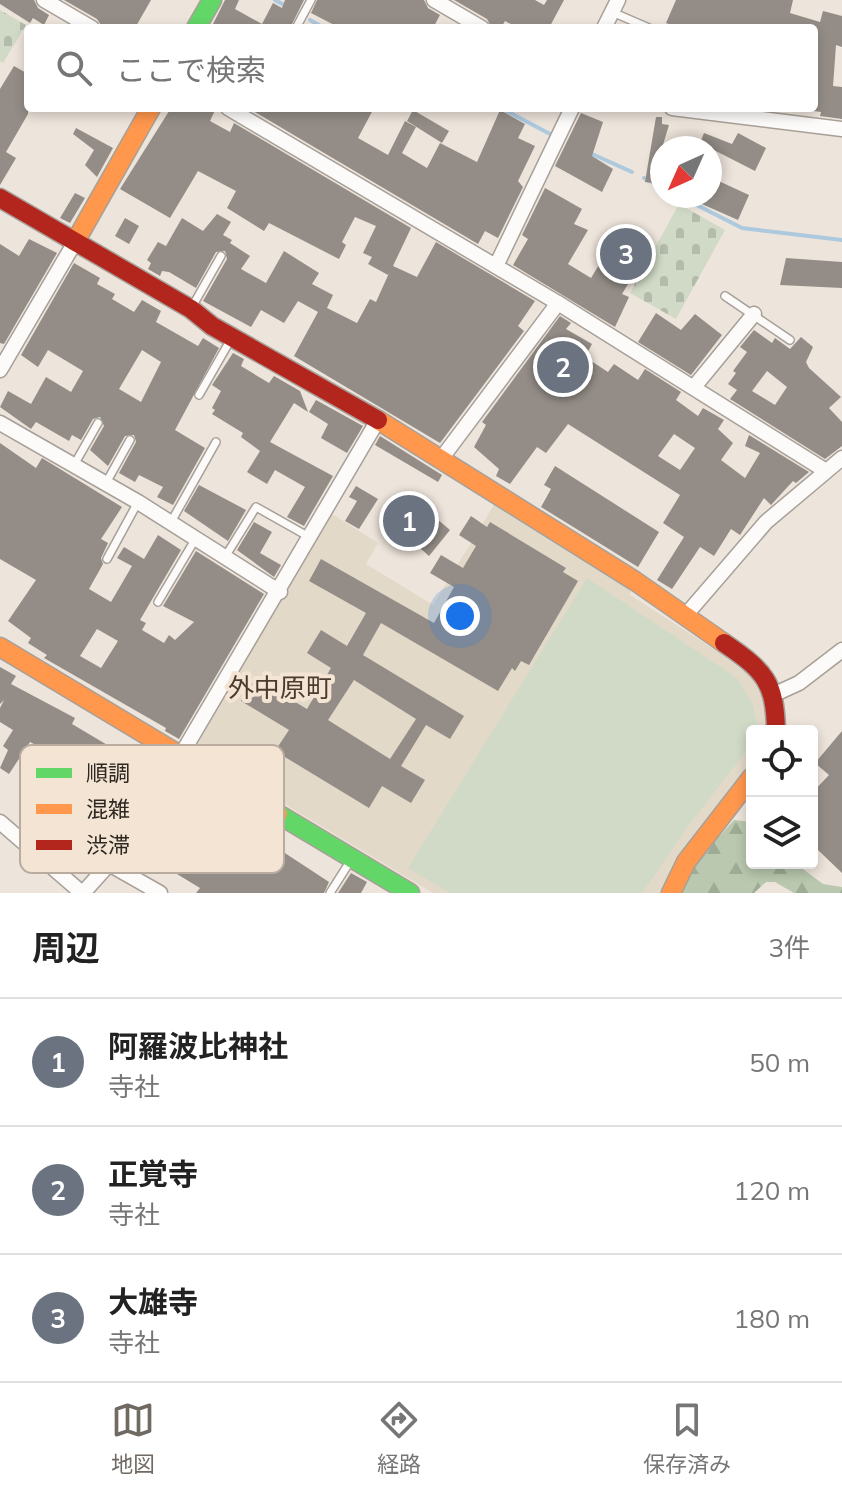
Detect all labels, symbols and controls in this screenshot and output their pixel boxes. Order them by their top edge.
search box [24,24,818,112]
icon: search [52,46,96,90]
text: ここで検索 [116,51,266,89]
north arrow [650,136,722,208]
pin: 3 [600,224,652,284]
pin: 2 [537,337,589,397]
pin: 1 [383,491,435,551]
your location [440,596,480,636]
district label: 外中原町 [228,671,332,704]
map controls [746,725,818,869]
button: locate [746,725,818,797]
legend [20,745,284,873]
text: 順調 [86,759,130,787]
text: 混雑 [86,795,130,823]
button: layers [746,797,818,869]
text: 渋滞 [86,831,130,859]
text: 周辺 [32,926,100,969]
text: 3件 [768,931,810,964]
text: 阿羅波比神社 [108,1027,288,1065]
text: 1 [50,1046,66,1079]
text: 50 m [749,1046,810,1079]
text: 寺社 [108,1070,160,1103]
text: 正覚寺 [108,1155,198,1193]
text: 2 [50,1174,66,1207]
text: 120 m [734,1174,810,1207]
text: 寺社 [108,1198,160,1231]
text: 大雄寺 [108,1283,198,1321]
text: 3 [50,1302,66,1335]
text: 180 m [734,1302,810,1335]
text: 寺社 [108,1326,160,1359]
tab: 地図 [111,1398,155,1478]
tab: 経路 [377,1398,421,1478]
tab: 保存済み [643,1398,731,1478]

